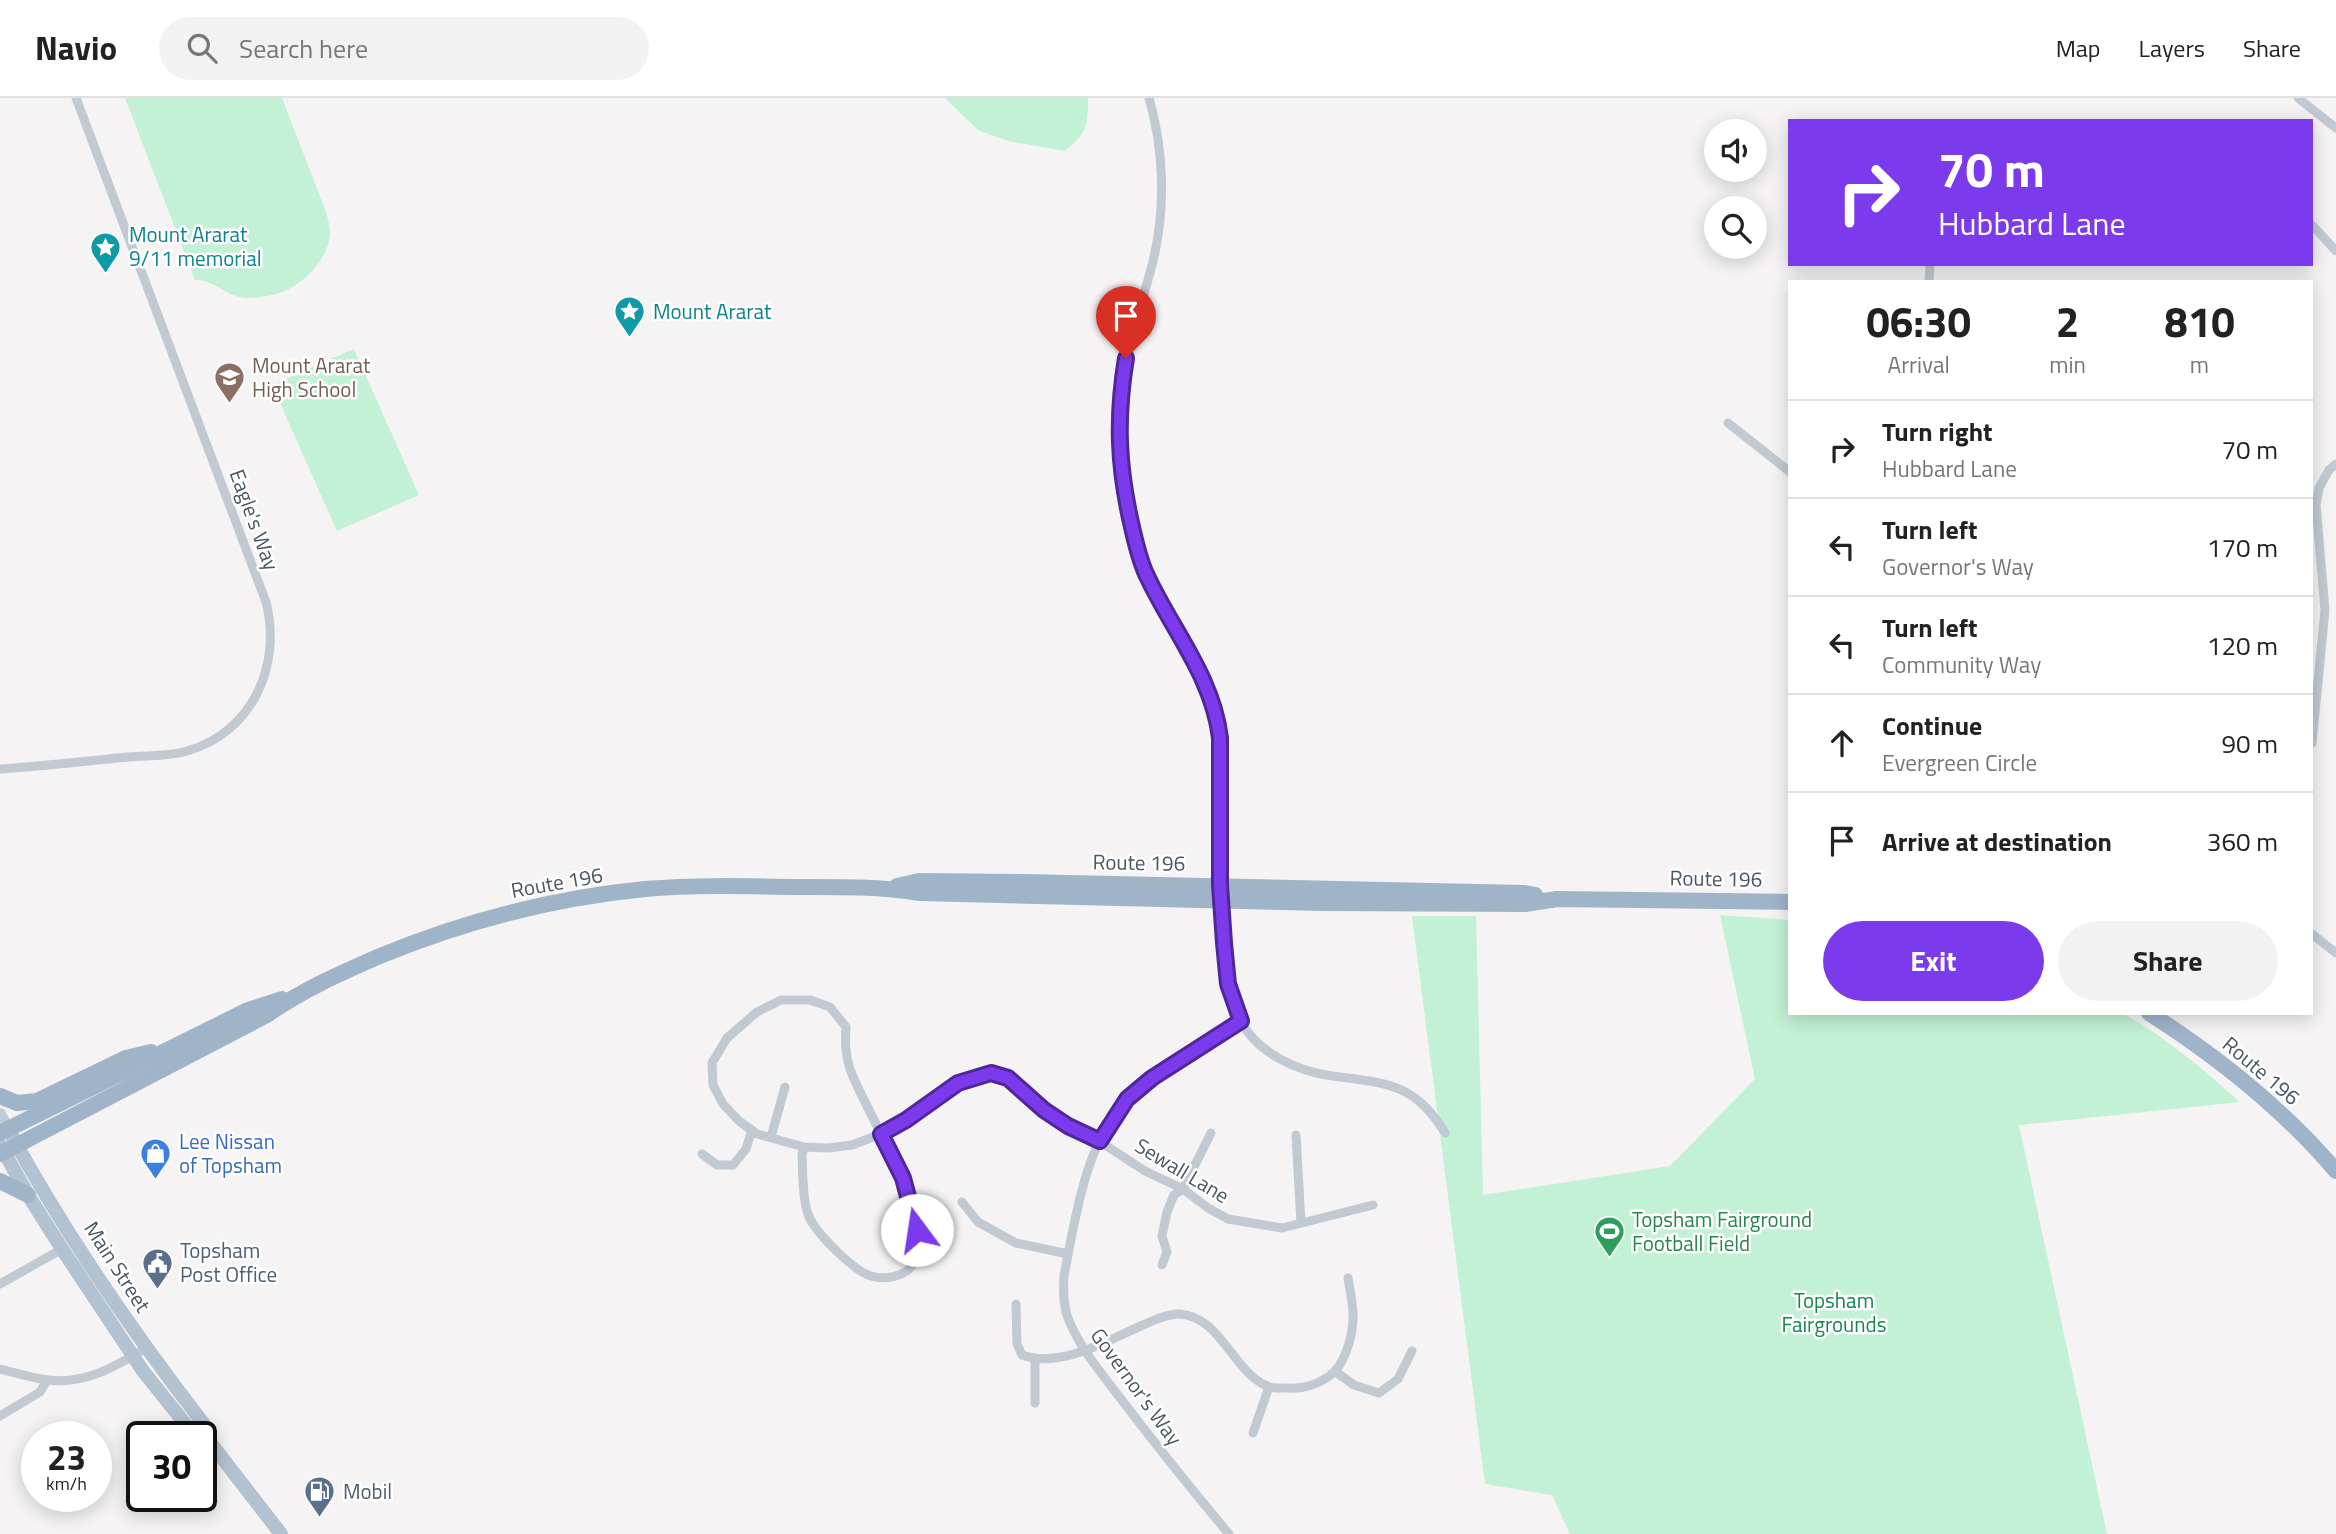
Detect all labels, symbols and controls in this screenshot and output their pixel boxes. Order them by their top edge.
search box [159,17,649,80]
text: Navio [35,23,117,73]
icon: search [183,29,221,67]
text: Search here [239,29,368,68]
text: Map [2056,30,2101,66]
text: Layers [2139,30,2205,66]
text: Share [2243,30,2301,66]
map controls [1704,119,1767,259]
button: sound [1704,119,1767,182]
text: 70 m [1938,131,2045,206]
icon: right [1823,147,1914,238]
button: search [1704,196,1767,259]
text: Hubbard Lane [1938,199,2126,247]
place label: Mount Ararat 9/11 memorial [129,218,262,274]
place icon: Mount Ararat 9/11 memorial [89,230,123,274]
pin [1096,286,1156,358]
text: 06:30 [1866,289,1971,353]
text: 2 [2056,289,2079,353]
text: 810 [2164,289,2235,353]
place icon: Mount Ararat [613,295,647,339]
place label: Mount Ararat [653,295,772,327]
icon: arrive [1107,297,1145,335]
text: Arrival [1887,347,1950,382]
text: min [2049,347,2086,382]
text: m [2190,347,2209,382]
place label: Mount Ararat High School [252,349,371,405]
school or university icon: Mount Ararat High School [212,361,246,405]
text: Turn right [1882,412,1993,451]
icon: right [1823,430,1861,468]
text: 70 m [2221,430,2278,469]
text: Hubbard Lane [1882,451,2017,486]
street label: Eagle's Way [222,465,288,575]
text: Turn left [1882,510,1977,549]
icon: left [1823,528,1861,566]
text: 170 m [2207,528,2278,567]
text: Governor's Way [1882,549,2034,584]
text: Turn left [1882,608,1977,647]
icon: left [1823,626,1861,664]
text: 120 m [2207,626,2278,665]
text: Community Way [1882,647,2041,682]
text: Continue [1882,706,1982,745]
icon: ahead [1823,724,1861,762]
text: 90 m [2221,724,2278,763]
text: Evergreen Circle [1882,745,2037,780]
icon: arrive [1823,822,1861,860]
text: Arrive at destination [1882,822,2112,861]
text: 360 m [2207,822,2278,861]
street label: Route 196 [1092,845,1186,879]
street label: Route 196 [508,858,605,906]
street label: Route 196 [1669,861,1763,895]
button: Exit [1823,921,2044,1001]
button: Share [2058,921,2278,1001]
street label: Route 196 [2216,1028,2308,1112]
place label: Lee Nissan of Topsham [179,1125,282,1181]
street label: Sewall Lane [1129,1129,1236,1211]
shop icon: Lee Nissan of Topsham [139,1137,173,1181]
position arrow [880,1193,954,1267]
place label: Topsham Fairground Football Field [1632,1203,1812,1259]
street label: Main Street [76,1215,160,1319]
sports icon: Topsham Fairground Football Field [1592,1215,1626,1259]
place label: Topsham Post Office [180,1234,277,1290]
public building icon: Topsham Post Office [140,1246,174,1290]
park label: Topsham Fairgrounds [1782,1284,1886,1340]
street label: Governor's Way [1083,1321,1191,1452]
speed limit sign: 30 [126,1421,217,1512]
text: 23 [47,1430,86,1484]
text: km/h [46,1470,87,1497]
fuel station icon: Mobil [303,1475,337,1519]
place label: Mobil [343,1475,392,1507]

